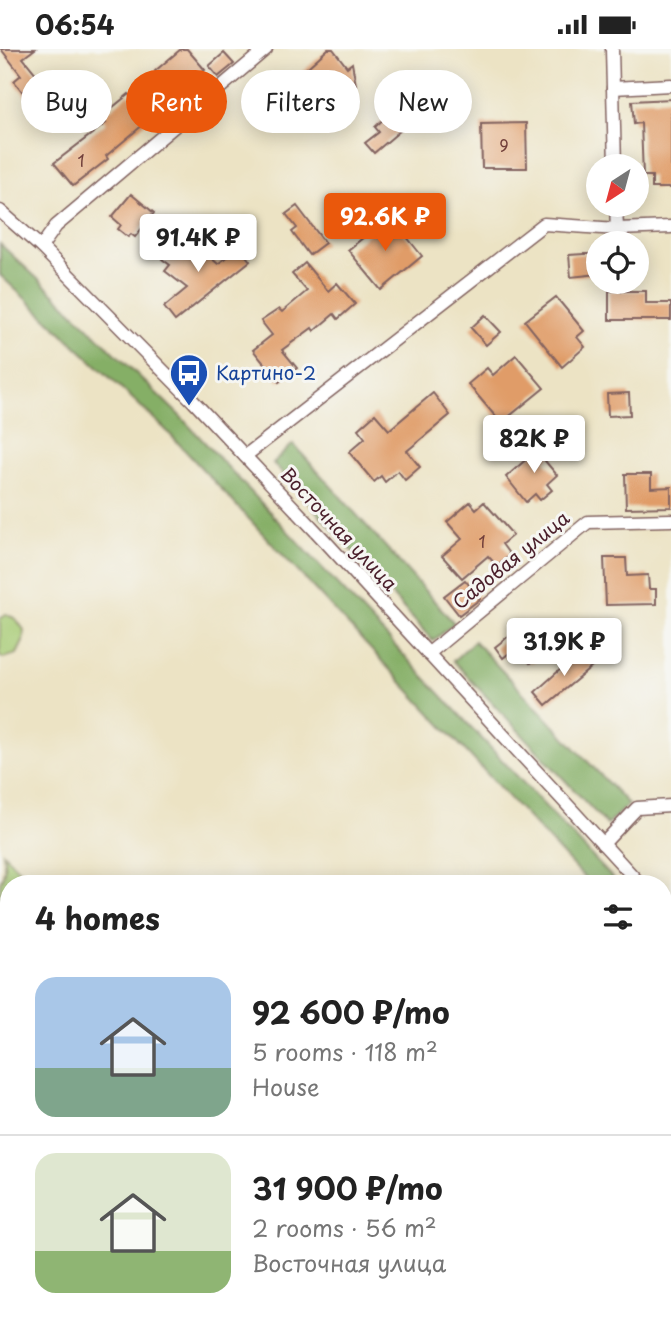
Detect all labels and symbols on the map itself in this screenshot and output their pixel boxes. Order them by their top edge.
house number: 9 [499,133,509,157]
house number: 1 [77,148,85,172]
north arrow [586,154,649,217]
pin: 92.6K ₽ [320,193,450,253]
pin: 91.4K ₽ [133,215,263,274]
bus stop icon: Картино-2 [168,352,210,407]
place label: Картино-2 [216,358,316,386]
pin: 82K ₽ [485,415,583,475]
street label: Восточная улица [275,460,405,597]
street label: Садовая улица [446,503,575,615]
house number: 1 [478,529,486,553]
pin: 31.9K ₽ [499,619,629,678]

